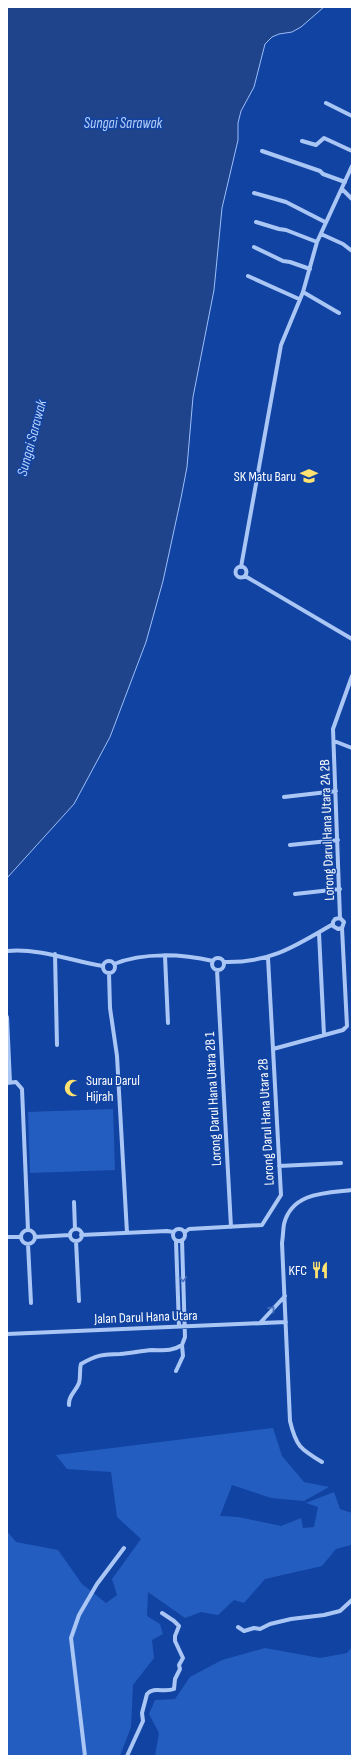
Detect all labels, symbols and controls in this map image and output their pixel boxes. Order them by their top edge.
water label: Sungai Sarawak [84,114,163,133]
water label: Sungai Sarawak [13,397,51,478]
school or university icon: SK Matu Baru [299,466,319,486]
place label: SK Matu Baru [234,468,296,485]
street label: Lorong Darul Hana Utara 2A 2B [316,759,338,901]
street label: Lorong Darul Hana Utara 2B 1 [201,1031,225,1167]
street label: Lorong Darul Hana Utara 2B [254,1058,278,1186]
place label: Surau Darul Hijrah [86,1072,140,1105]
mosque icon: Surau Darul Hijrah [63,1078,83,1098]
restaurant icon: KFC [310,1260,330,1280]
place label: KFC [289,1262,307,1279]
one-way arrow [179,1276,188,1282]
street label: Jalan Darul Hana Utara [93,1307,198,1327]
one-way arrow [268,1307,275,1314]

